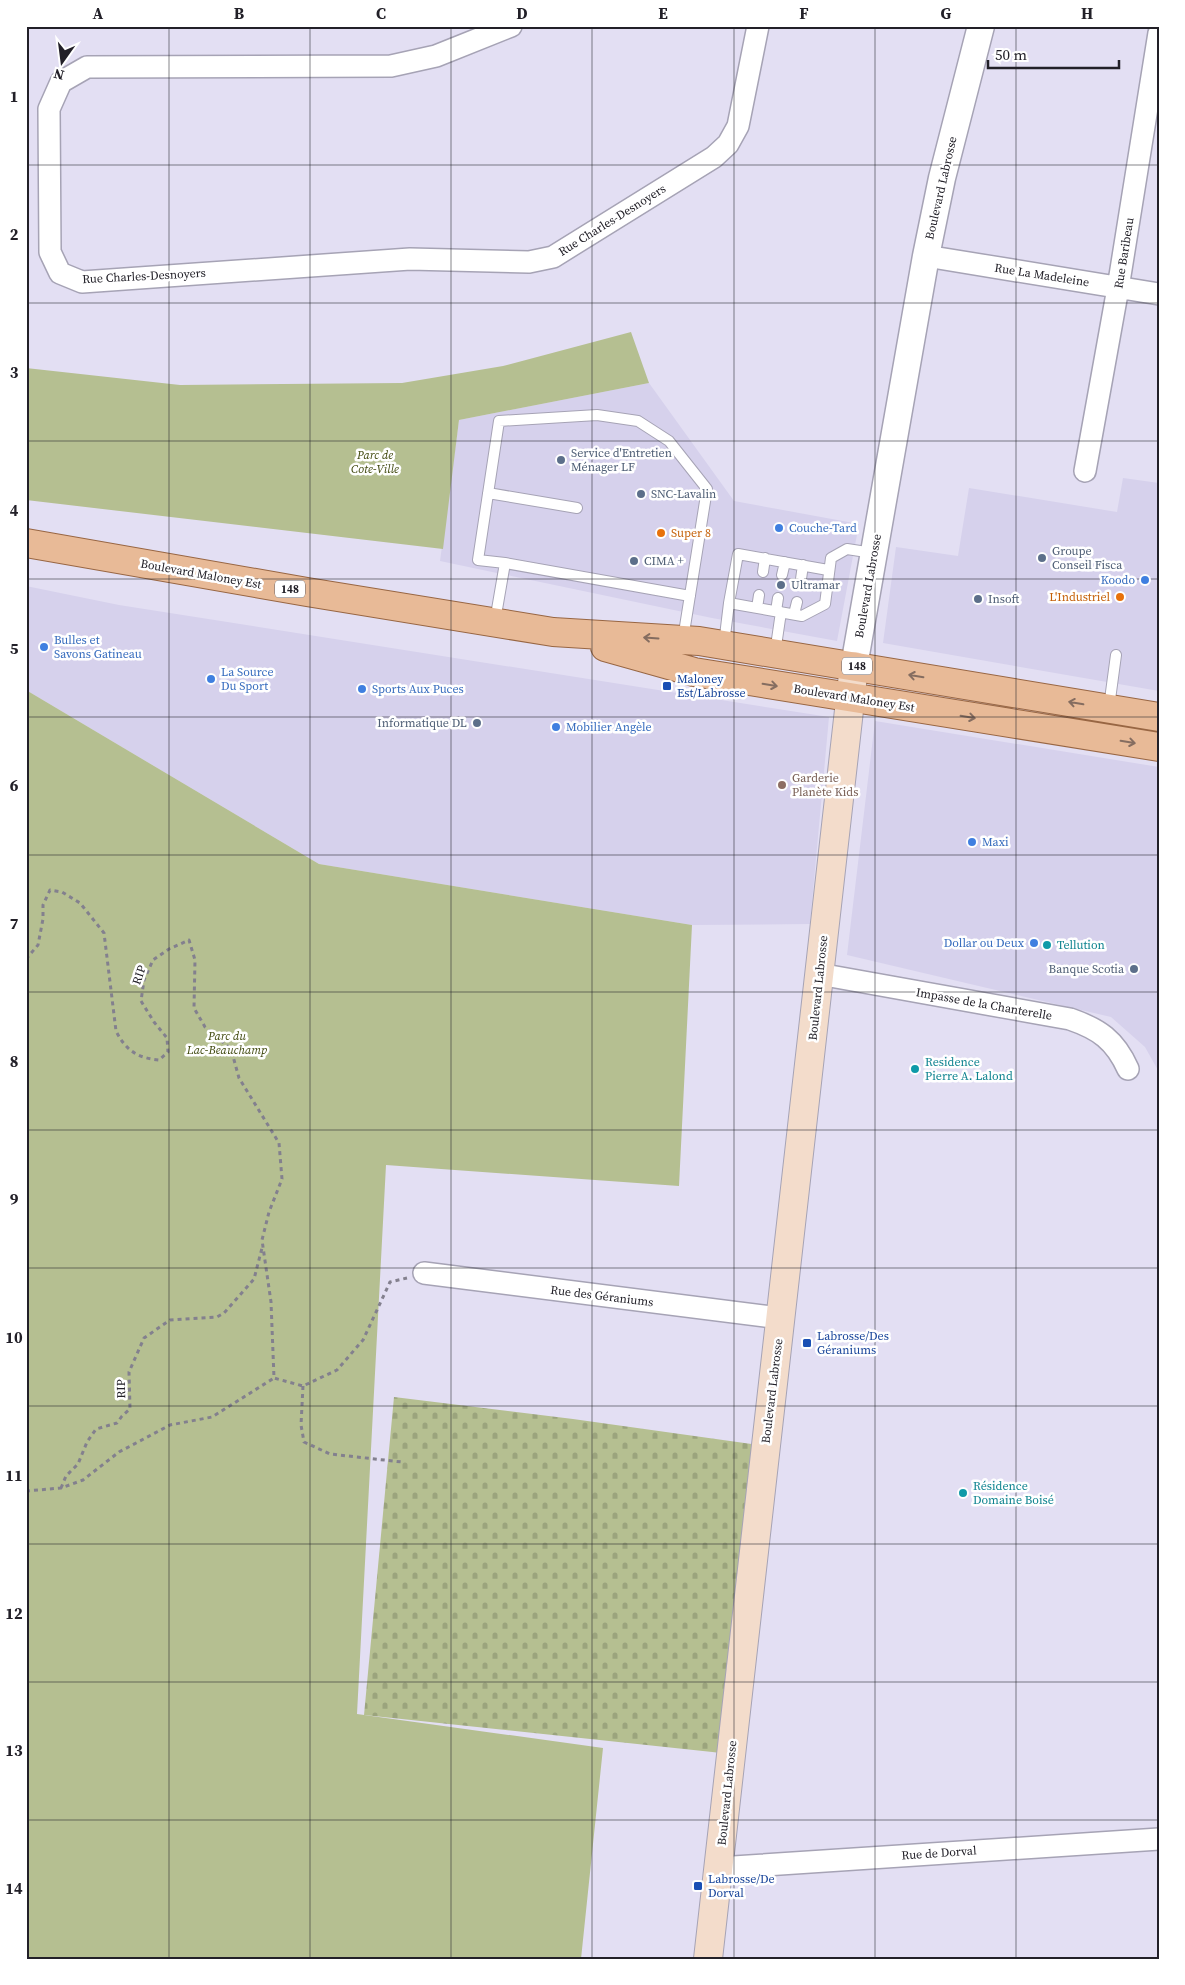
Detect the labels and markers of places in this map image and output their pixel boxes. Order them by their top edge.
place label: Service d'Entretien Ménager LF [571,445,672,475]
marker: Service d'Entretien Ménager LF [555,454,567,466]
place label: SNC-Lavalin [651,486,716,502]
marker: SNC-Lavalin [635,488,647,500]
place label: Couche-Tard [789,520,857,536]
marker: Couche-Tard [773,522,785,534]
place label: Super 8 [671,525,711,541]
marker: Super 8 [655,527,667,539]
place label: Groupe Conseil Fisca [1052,543,1123,573]
marker: Groupe Conseil Fisca [1036,552,1048,564]
place label: CIMA + [644,553,685,569]
marker: CIMA + [628,555,640,567]
place label: Koodo [1101,572,1135,588]
marker: Koodo [1139,574,1151,586]
place label: Ultramar [791,577,840,593]
marker: Ultramar [775,579,787,591]
place label: L'Industriel [1049,589,1110,605]
place label: Insoft [988,591,1020,607]
marker: L'Industriel [1114,591,1126,603]
marker: Insoft [972,593,984,605]
place label: Bulles et Savons Gatineau [54,632,142,662]
marker: Bulles et Savons Gatineau [38,641,50,653]
place label: La Source Du Sport [221,664,274,694]
place label: Maloney Est/Labrosse [677,671,746,701]
marker: La Source Du Sport [205,673,217,685]
marker: Maloney Est/Labrosse [661,680,673,692]
place label: Sports Aux Puces [372,681,464,697]
marker: Sports Aux Puces [356,683,368,695]
place label: Informatique DL [377,715,467,731]
marker: Informatique DL [471,717,483,729]
place label: Mobilier Angèle [566,719,652,735]
marker: Mobilier Angèle [550,721,562,733]
place label: Garderie Planète Kids [792,770,858,800]
marker: Garderie Planète Kids [776,779,788,791]
place label: Maxi [982,834,1009,850]
marker: Maxi [966,836,978,848]
place label: Dollar ou Deux [944,935,1025,951]
marker: Dollar ou Deux [1028,937,1040,949]
place label: Tellution [1057,937,1105,953]
marker: Tellution [1041,939,1053,951]
place label: Banque Scotia [1049,961,1125,977]
marker: Banque Scotia [1128,963,1140,975]
place label: Residence Pierre A. Lalond [925,1054,1013,1084]
marker: Residence Pierre A. Lalond [909,1063,921,1075]
place label: Labrosse/Des Géraniums [817,1328,889,1358]
marker: Labrosse/Des Géraniums [801,1337,813,1349]
place label: Résidence Domaine Boisé [973,1478,1054,1508]
marker: Résidence Domaine Boisé [957,1487,969,1499]
place label: Labrosse/De Dorval [708,1871,775,1901]
marker: Labrosse/De Dorval [692,1880,704,1892]

